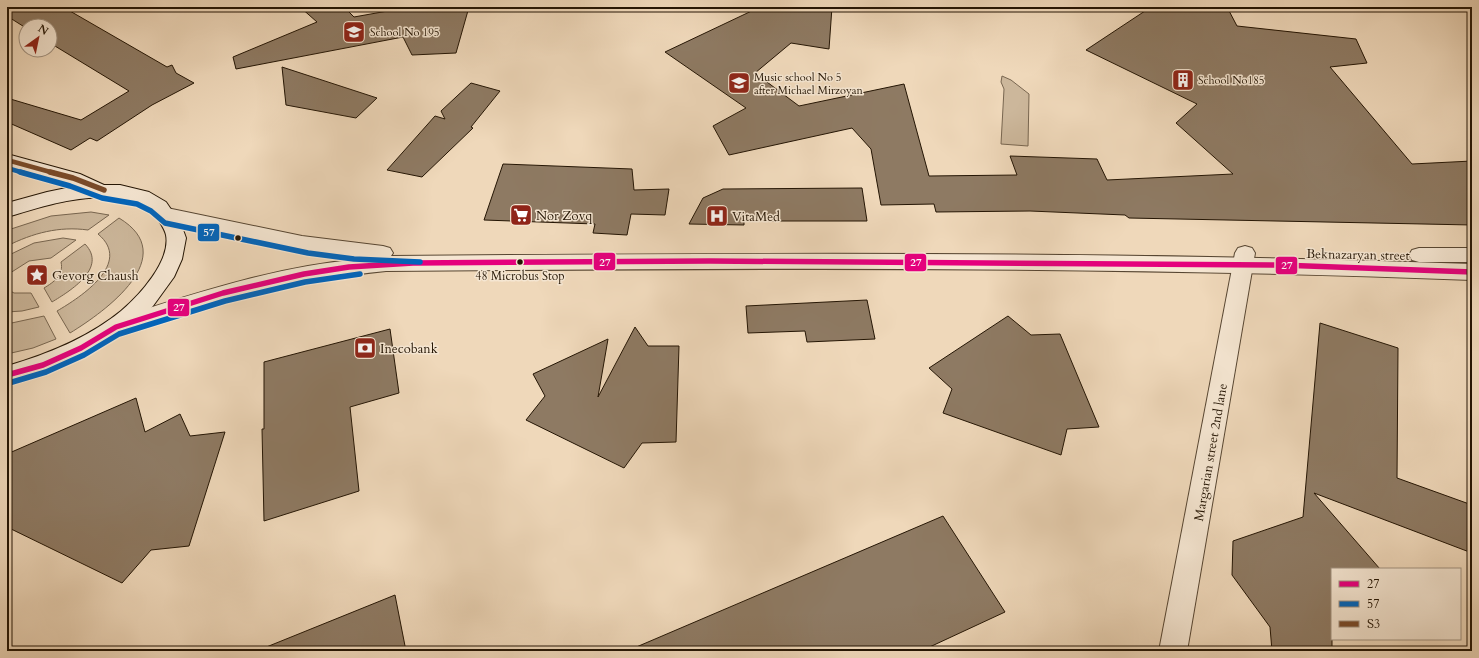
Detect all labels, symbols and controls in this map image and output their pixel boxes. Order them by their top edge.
north arrow [18,18,58,58]
school or university icon: School No 195 [341,19,367,45]
text: N [35,21,52,39]
place label: School No 195 [370,25,439,40]
building icon: School No185 [1170,67,1196,93]
school or university icon: Music school No 5 after Michael Mirzoyan [726,70,752,96]
place label: Music school No 5 after Michael Mirzoyan [754,70,863,98]
place label: School No185 [1198,73,1264,88]
supermarket icon: Nor Zovq [508,202,534,228]
hospital icon: VitaMed [704,203,730,229]
place label: Nor Zovq [536,207,592,225]
place label: VitaMed [732,208,780,226]
line badge: 57 [197,223,220,242]
text: 57 [203,225,215,240]
unlabelled marker [233,233,243,243]
street label: Beknazaryan street [1306,245,1410,265]
line badge: 27 [593,252,616,271]
line badge: 27 [904,253,927,272]
text: 27 [599,255,611,270]
text: 27 [910,255,922,270]
line badge: 27 [1275,256,1298,275]
marker: 48 Microbus Stop [515,257,525,267]
text: 27 [1281,258,1293,273]
place icon: Gevorg Chaush [24,262,50,288]
place label: Gevorg Chaush [52,267,139,285]
place label: 48 Microbus Stop [475,268,565,284]
line badge: 27 [167,298,190,317]
text: 27 [173,300,185,315]
bank icon: Inecobank [352,335,378,361]
place label: Inecobank [380,340,438,358]
street label: Margarian street 2nd lane [1190,382,1232,523]
legend [1331,568,1461,640]
text: 27 [1367,576,1379,592]
text: 57 [1367,596,1379,612]
text: Տ3 [1367,616,1380,632]

